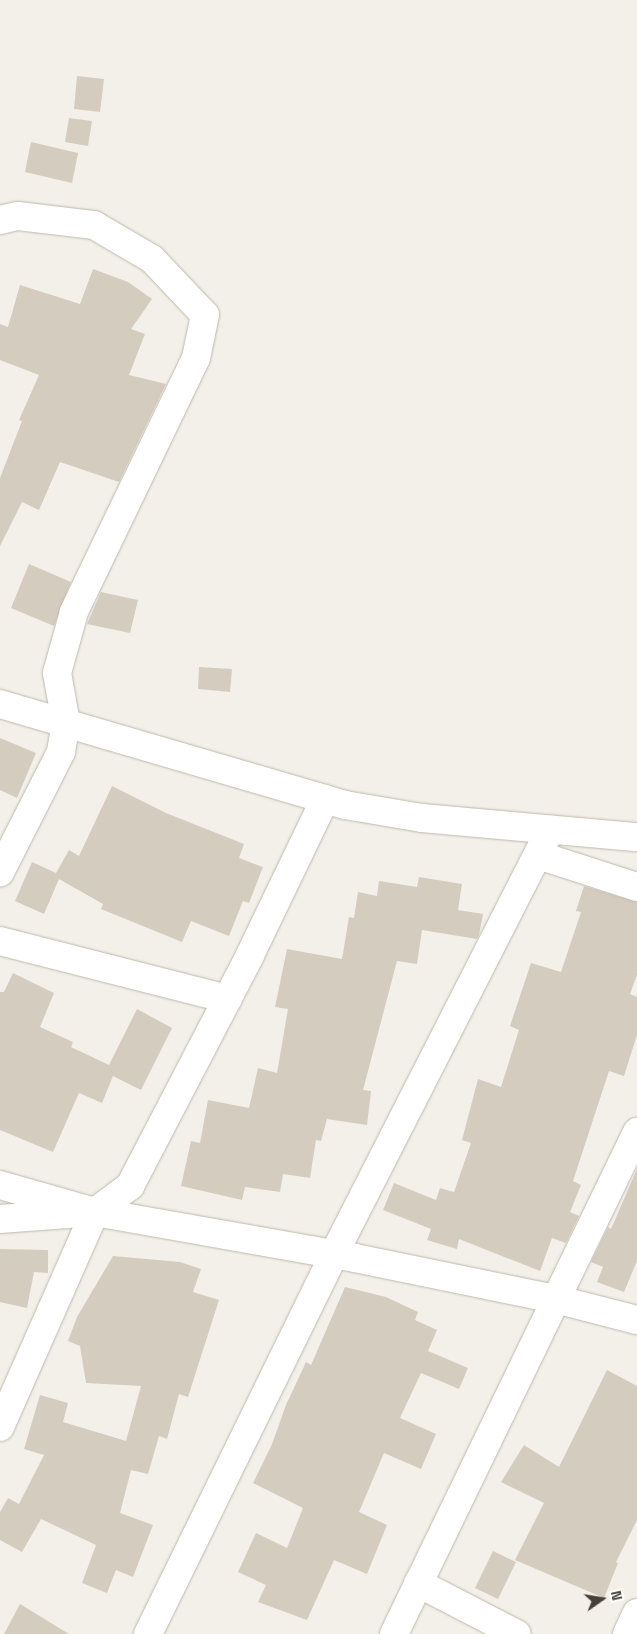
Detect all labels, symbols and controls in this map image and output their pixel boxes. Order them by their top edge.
north arrow [577,1574,627,1624]
text: N [607,1589,626,1602]

